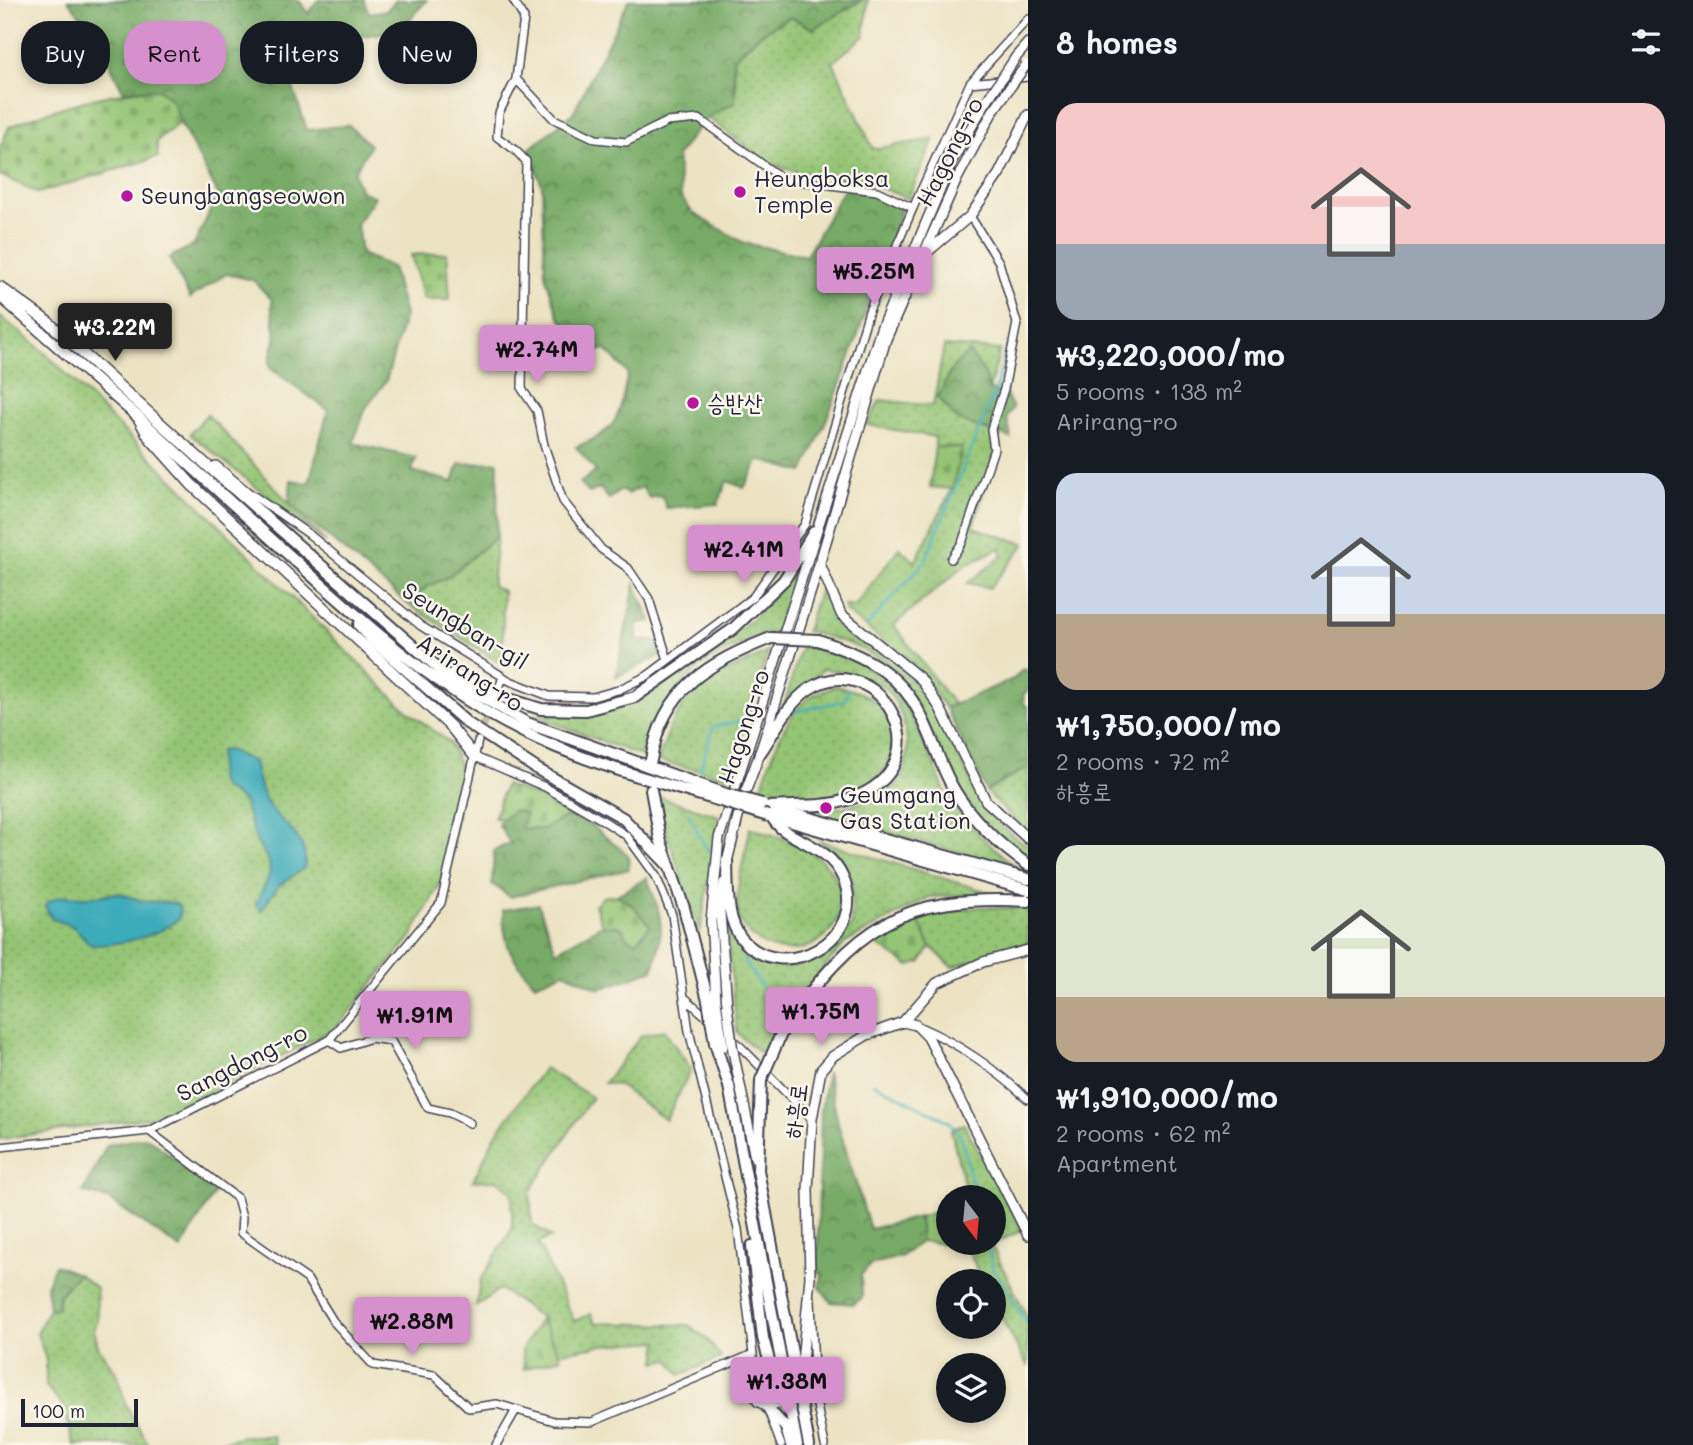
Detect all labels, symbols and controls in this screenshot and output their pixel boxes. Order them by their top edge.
chip: Buy [21,21,110,84]
chip: Rent [124,21,226,84]
chip: Filters [240,21,364,84]
chip: New [378,21,477,84]
text: 8 homes [1056,22,1178,62]
icon: filters [1627,23,1665,61]
street label: Hagong-ro [909,92,989,211]
icon: home [1298,149,1424,275]
place label: Heungboksa Temple [754,163,889,219]
place label: Seungbangseowon [141,180,345,210]
marker: Heungboksa Temple [732,184,748,200]
marker: Seungbangseowon [119,188,135,204]
pin: ₩5.25M [817,247,931,307]
text: ₩5.25M [833,255,915,285]
pin: ₩3.22M [58,304,172,363]
text: ₩3.22M [74,311,156,341]
pin: ₩2.74M [480,326,594,385]
text: ₩2.74M [495,333,579,363]
text: ₩3,220,000/mo [1056,334,1285,374]
text: 5 rooms · 138 m² [1056,376,1242,406]
place label: 승반산 [707,387,763,417]
marker: 승반산 [685,395,701,411]
text: Arirang-ro [1056,406,1177,436]
icon: home [1298,519,1424,645]
pin: ₩2.41M [687,526,801,585]
text: ₩2.41M [704,533,784,563]
street label: Seungban-gil [397,574,534,676]
street label: Arirang-ro [411,627,530,718]
street label: Hagong-ro [710,666,776,788]
text: ₩1,750,000/mo [1056,704,1281,744]
text: 2 rooms · 72 m² [1056,746,1229,776]
text: 하흥로 [1056,776,1112,806]
place label: Geumgang Gas Station [840,779,971,835]
marker: Geumgang Gas Station [818,800,834,816]
icon: home [1298,891,1424,1017]
pin: ₩1.75M [764,988,878,1047]
pin: ₩1.91M [358,992,472,1051]
text: ₩1.75M [781,995,861,1025]
text: ₩1.91M [376,999,454,1029]
street label: Sangdong-ro [171,1016,312,1108]
text: ₩1,910,000/mo [1056,1076,1278,1116]
street label: 하흥로 [777,1081,813,1140]
text: 2 rooms · 62 m² [1056,1118,1230,1148]
text: Apartment [1056,1148,1178,1178]
north arrow [936,1185,1006,1255]
map controls [936,1185,1006,1423]
button: locate [936,1269,1006,1339]
pin: ₩2.88M [355,1298,469,1357]
text: ₩2.88M [370,1305,454,1335]
button: layers [936,1353,1006,1423]
pin: ₩1.38M [730,1358,844,1417]
text: ₩1.38M [746,1365,828,1395]
scale bar [21,1396,138,1428]
text: 100 m [32,1398,85,1423]

